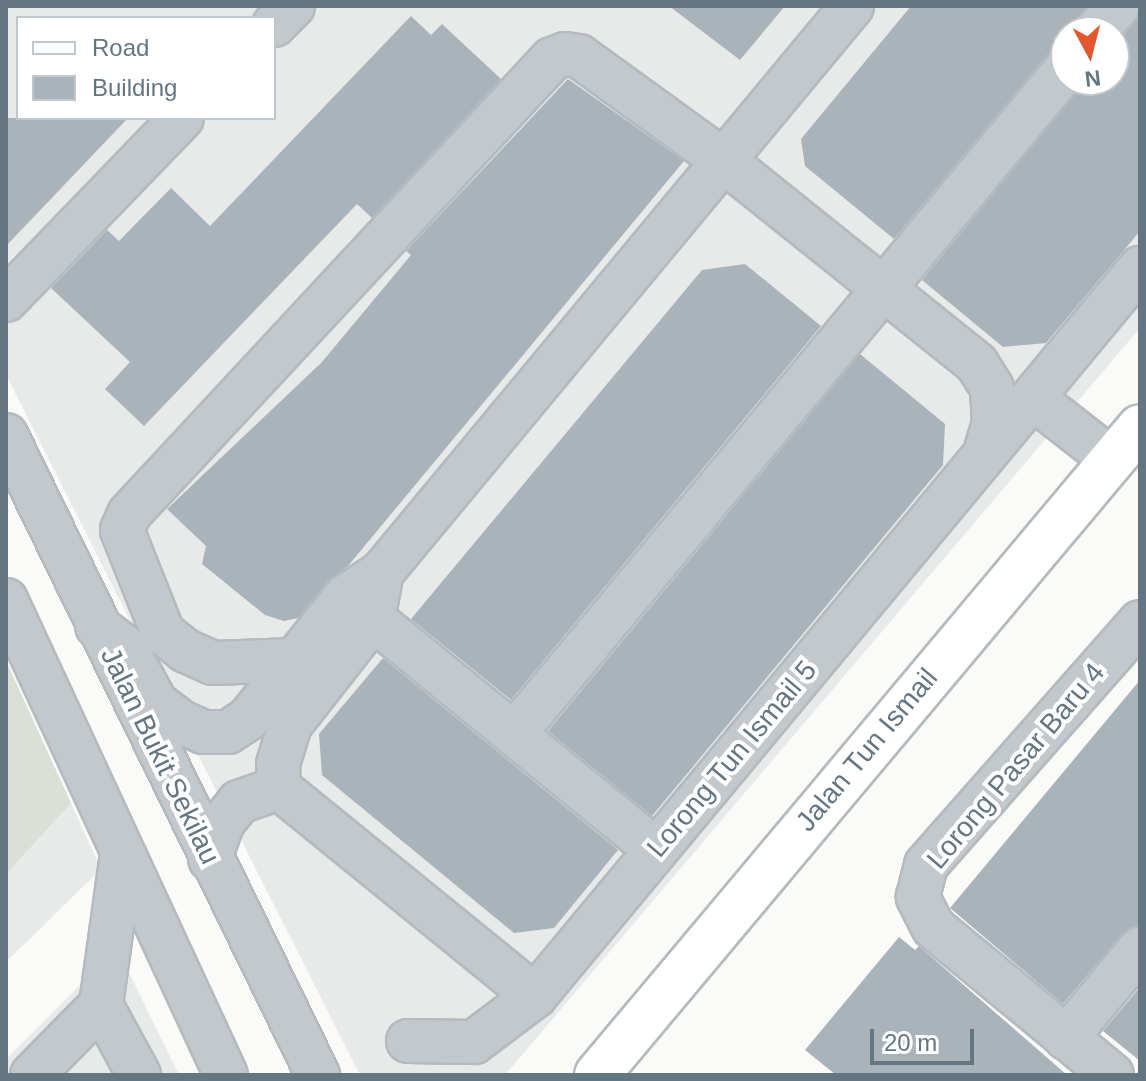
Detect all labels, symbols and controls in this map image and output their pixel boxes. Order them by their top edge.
legend [16,16,276,120]
north arrow [1050,16,1130,96]
text: Road [92,34,149,61]
text: N [1083,65,1102,92]
text: Building [92,74,177,101]
street label: Jalan Bukit Sekilau [93,642,227,870]
street label: Lorong Tun Ismail 5 [640,654,824,864]
street label: Lorong Pasar Baru 4 [920,656,1112,876]
street label: Jalan Tun Ismail [789,662,945,838]
scale bar [874,1013,978,1063]
text: 20 m [884,1029,937,1056]

